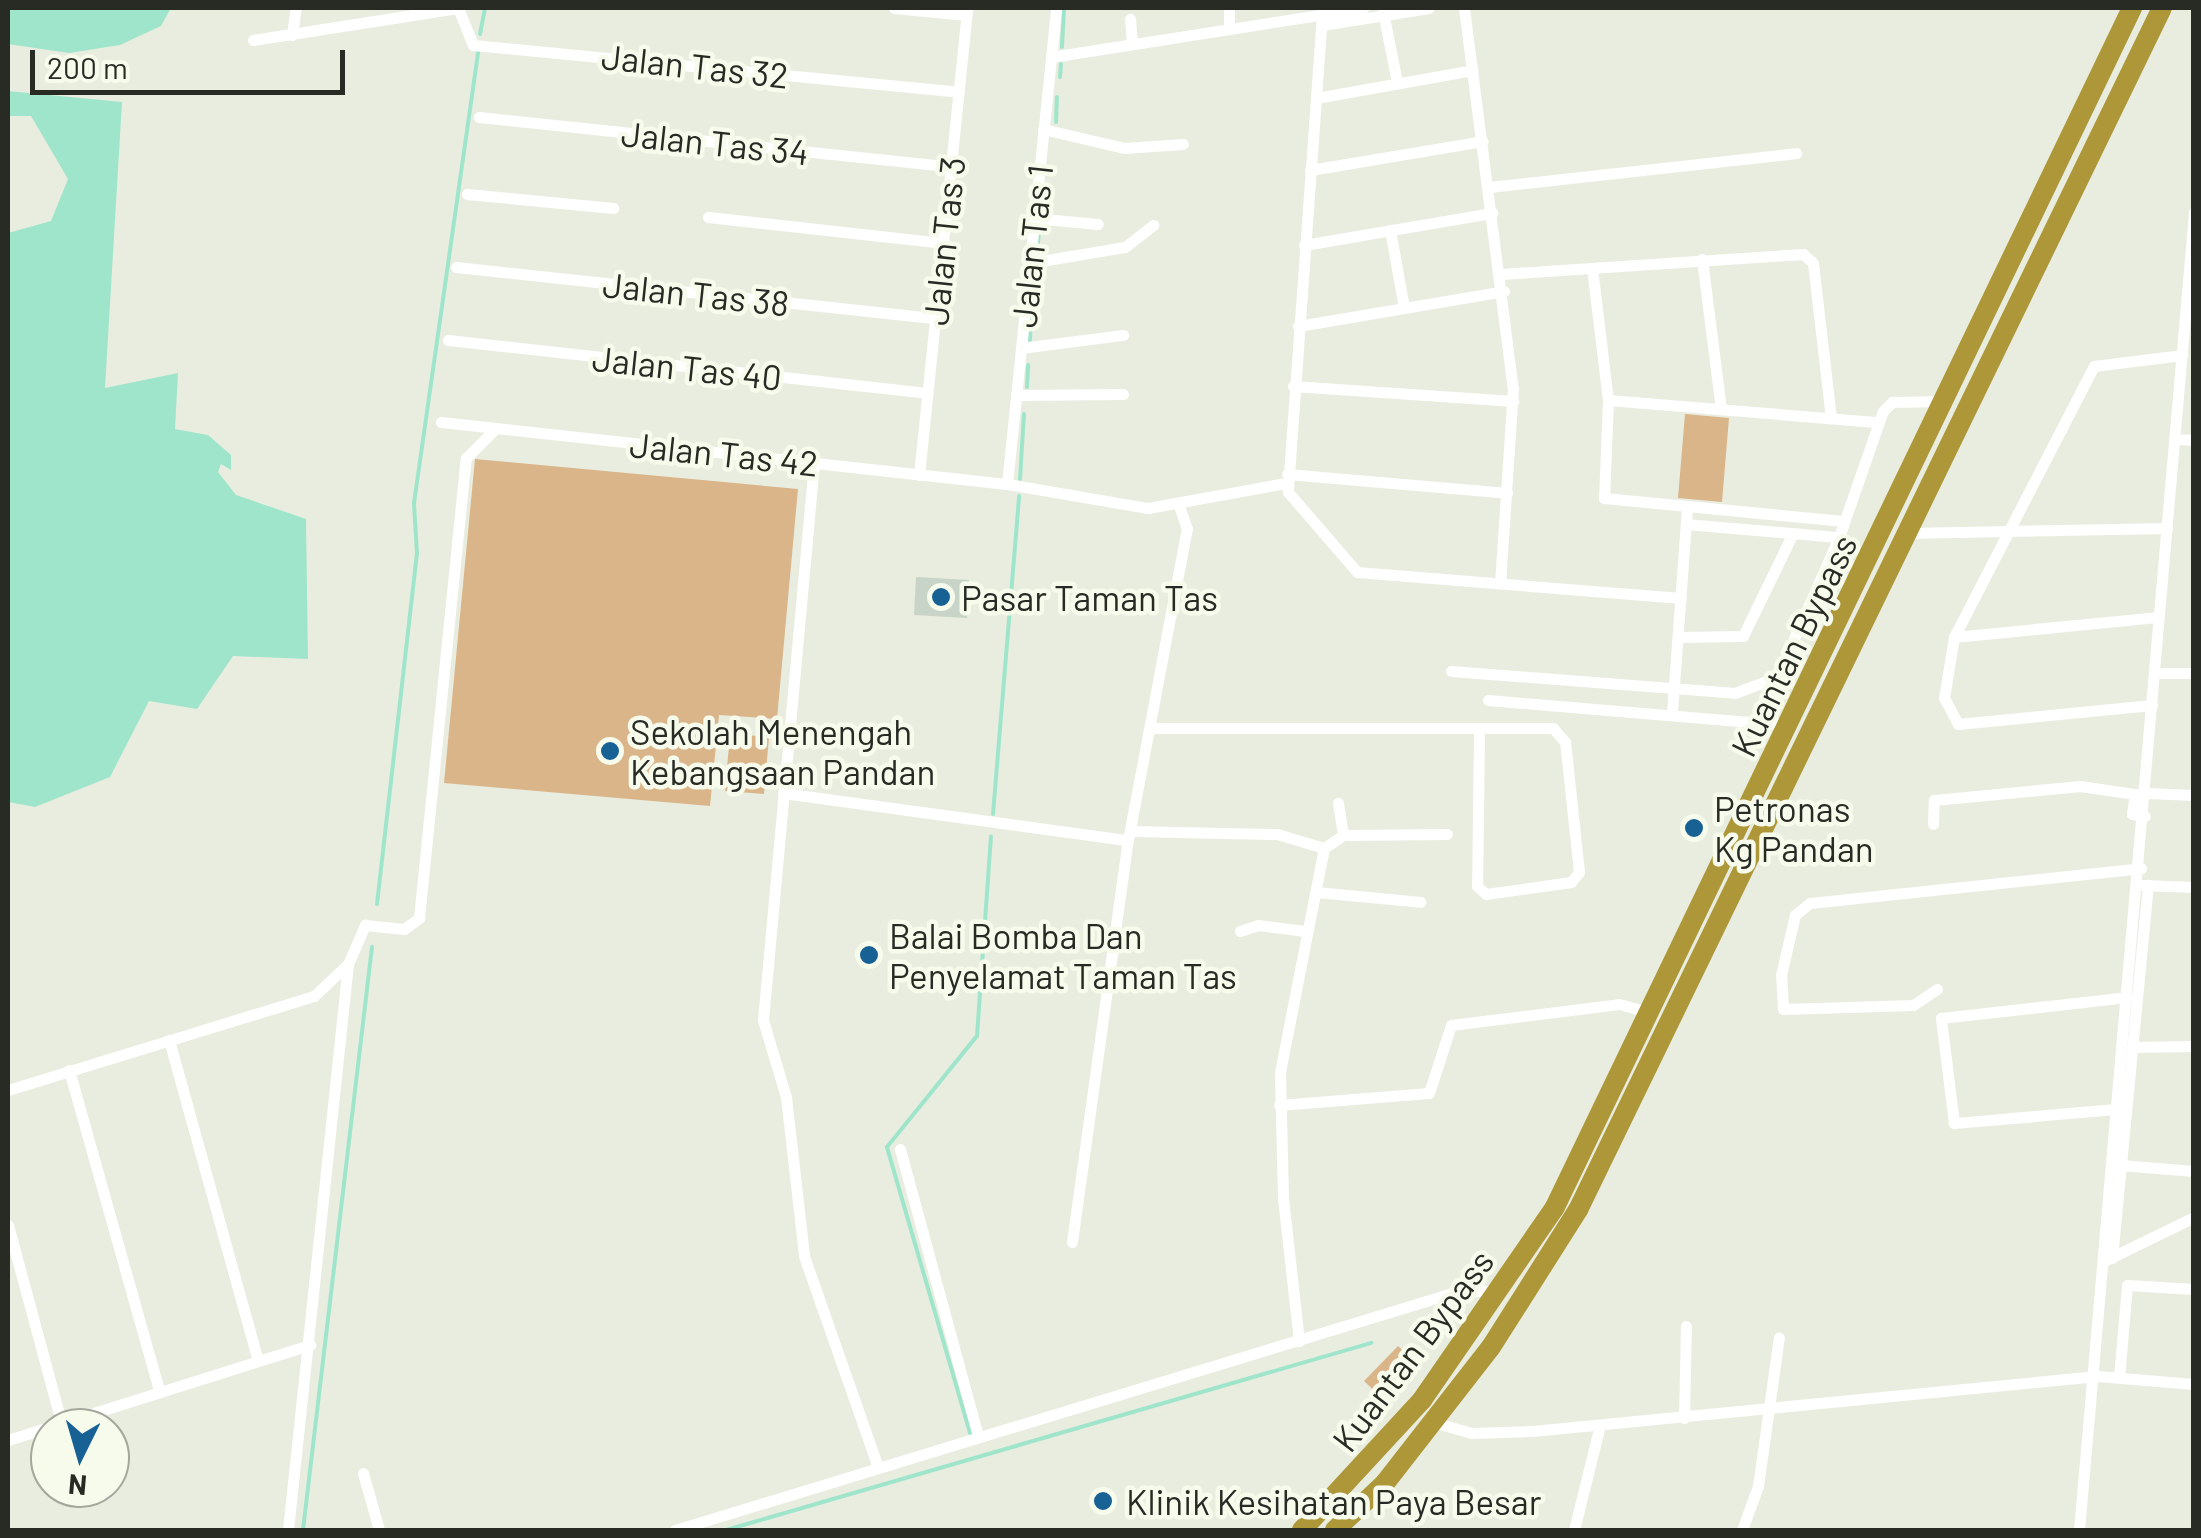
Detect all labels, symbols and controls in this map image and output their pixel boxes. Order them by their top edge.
scale bar [35,30,350,92]
street label: Jalan Tas 32 [599,34,791,96]
text: 200 m [47,49,128,85]
street label: Jalan Tas 34 [619,111,811,173]
street label: Jalan Tas 3 [913,155,973,327]
street label: Jalan Tas 1 [1002,163,1060,329]
street label: Jalan Tas 38 [601,262,791,324]
street label: Jalan Tas 40 [590,336,784,398]
street label: Jalan Tas 42 [628,422,820,484]
street label: Kuantan Bypass [1721,527,1865,763]
place label: Pasar Taman Tas [961,576,1218,618]
marker: Pasar Taman Tas [930,586,952,608]
place label: Sekolah Menengah Kebangsaan Pandan [630,710,935,792]
marker: Sekolah Menengah Kebangsaan Pandan [599,740,621,762]
place label: Petronas Kg Pandan [1714,787,1874,869]
marker: Petronas Kg Pandan [1683,817,1705,839]
place label: Balai Bomba Dan Penyelamat Taman Tas [889,914,1237,996]
marker: Balai Bomba Dan Penyelamat Taman Tas [858,944,880,966]
street label: Kuantan Bypass [1323,1241,1501,1459]
north arrow [30,1408,130,1508]
text: N [67,1468,88,1504]
place label: Klinik Kesihatan Paya Besar [1126,1480,1541,1522]
marker: Klinik Kesihatan Paya Besar [1090,1488,1116,1514]

